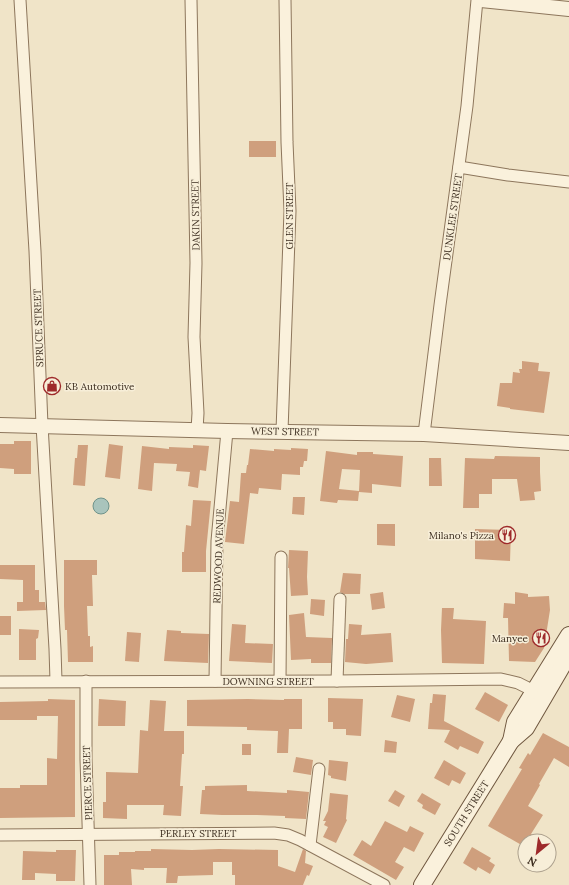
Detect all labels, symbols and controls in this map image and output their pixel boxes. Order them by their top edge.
street label: DUNKLEE STREET [440,172,465,261]
street label: DAKIN STREET [188,179,203,251]
street label: GLEN STREET [283,182,296,250]
street label: SPRUCE STREET [31,288,46,367]
shop icon: KB Automotive [42,376,62,396]
place label: KB Automotive [65,380,135,393]
street label: WEST STREET [251,424,320,439]
street label: REDWOOD AVENUE [210,508,227,604]
restaurant icon: Milano's Pizza [497,525,517,545]
place label: Milano's Pizza [429,529,494,542]
restaurant icon: Manyee [531,628,551,648]
place label: Manyee [492,632,529,645]
street label: DOWNING STREET [222,675,314,688]
street label: PIERCE STREET [80,745,95,821]
street label: SOUTH STREET [441,777,492,849]
street label: PERLEY STREET [160,827,237,840]
north arrow [517,833,557,873]
text: N [525,853,539,870]

